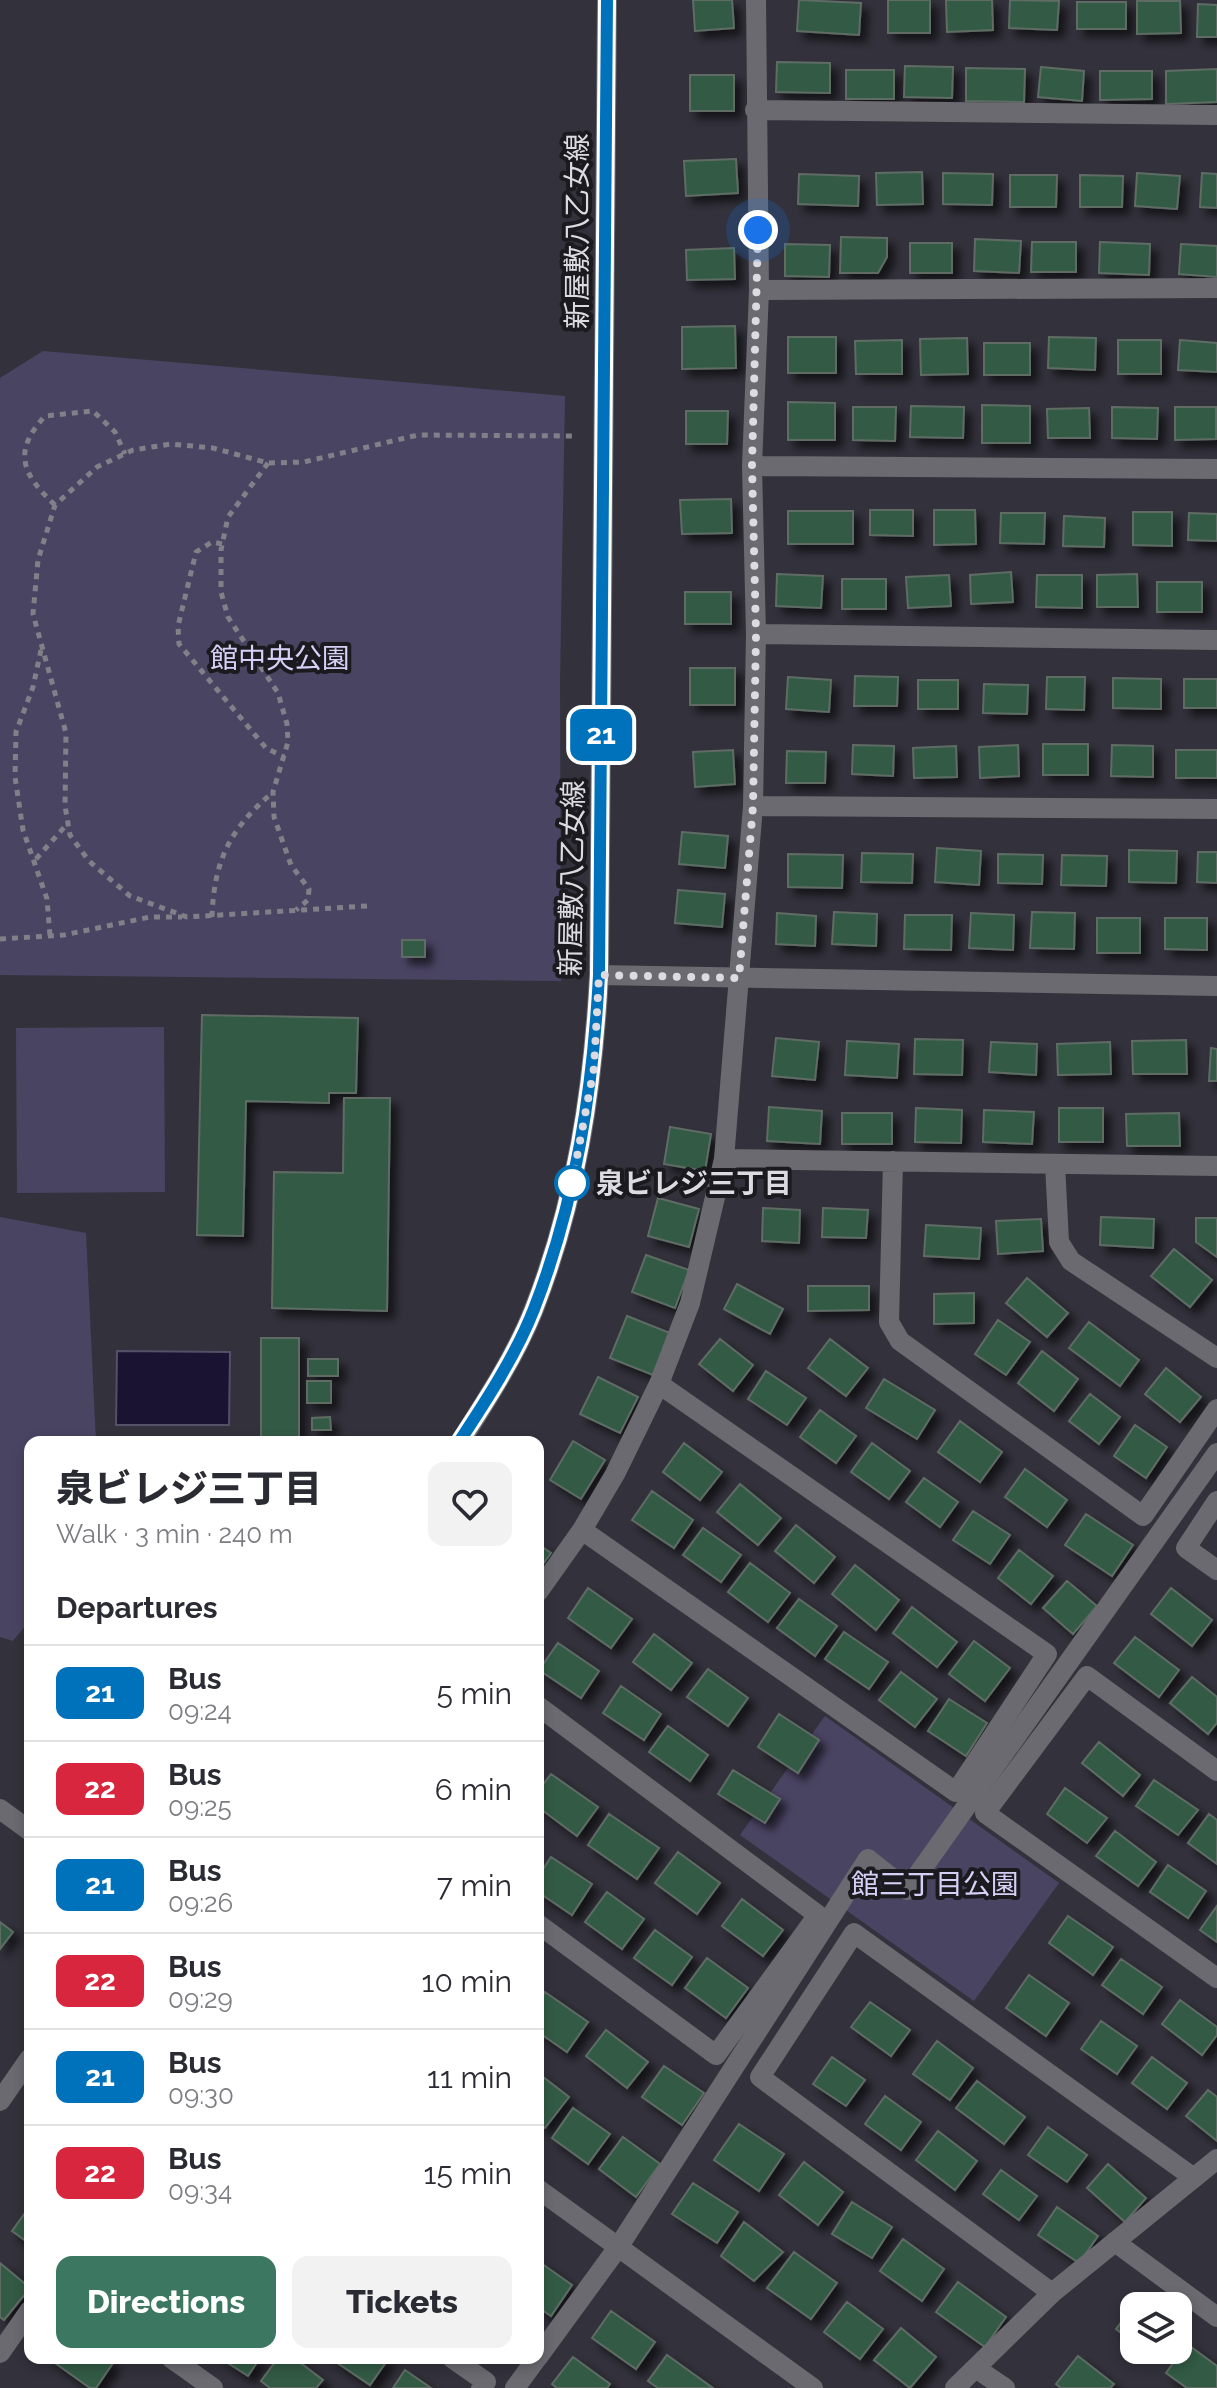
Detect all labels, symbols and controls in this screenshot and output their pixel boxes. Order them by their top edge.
street label: 新屋敷八乙女線 [561,133,594,329]
your location [738,210,778,250]
park label: 館中央公園 [210,642,350,675]
line badge: 21 [565,709,637,761]
text: 21 [586,718,616,751]
street label: 新屋敷八乙女線 [554,780,590,976]
marker: 泉ビレジ三丁目 [555,1166,589,1200]
place label: 泉ビレジ三丁目 [596,1167,792,1200]
button: heart [428,1462,512,1546]
text: 泉ビレジ三丁目 [56,1466,322,1511]
text: Walk · 3 min · 240 m [56,1519,293,1549]
text: Departures [56,1590,218,1625]
text: Bus [168,1661,222,1696]
text: 21 [85,1676,115,1709]
text: 5 min [436,1676,512,1711]
text: 09:24 [168,1696,232,1726]
text: Bus [168,1757,222,1792]
text: 22 [84,1772,116,1805]
text: 6 min [435,1772,512,1807]
text: 09:25 [168,1792,232,1822]
text: Bus [168,1853,222,1888]
text: 21 [85,1868,115,1901]
text: 7 min [437,1868,512,1903]
park label: 館三丁目公園 [851,1868,1019,1901]
text: 09:26 [168,1888,233,1918]
text: Bus [168,1949,222,1984]
text: 22 [84,1964,116,1997]
text: 10 min [422,1964,512,1999]
text: 09:29 [168,1984,233,2014]
text: Bus [168,2045,222,2080]
text: 21 [85,2060,115,2093]
text: 11 min [427,2060,512,2095]
text: 09:30 [168,2080,234,2110]
text: Bus [168,2141,222,2176]
text: 22 [84,2156,116,2189]
text: 15 min [424,2156,512,2191]
text: 09:34 [168,2176,232,2206]
button: Directions [56,2256,276,2348]
button: Tickets [292,2256,512,2348]
map controls [1120,2292,1192,2364]
button: layers [1120,2292,1192,2364]

